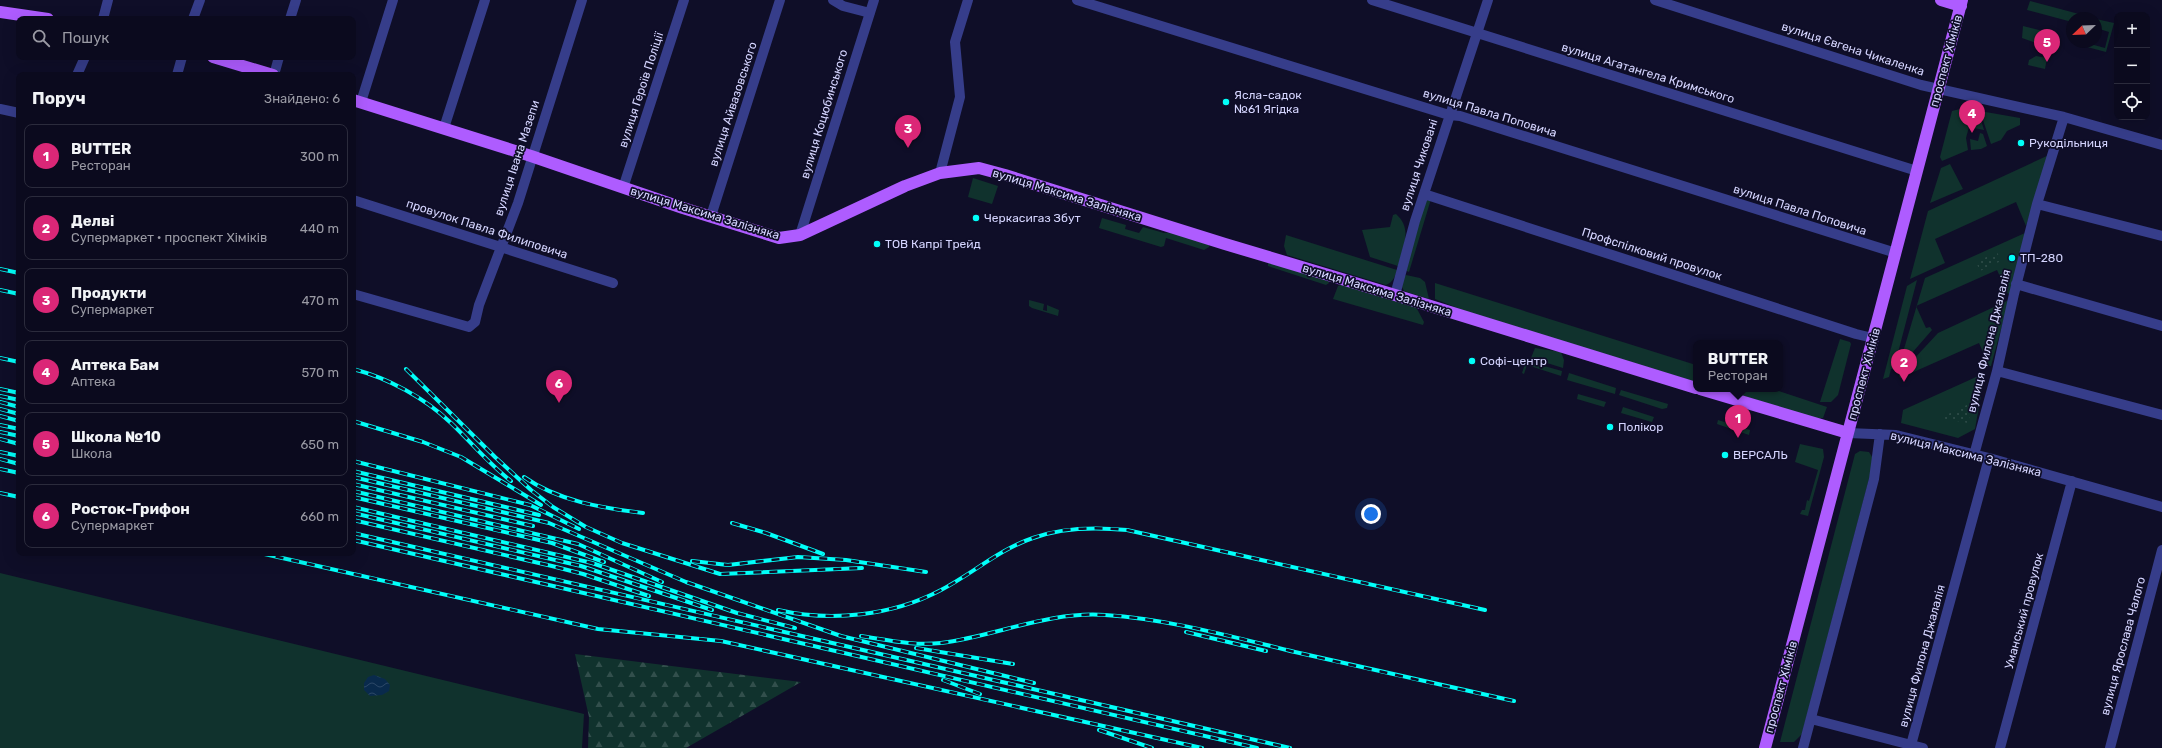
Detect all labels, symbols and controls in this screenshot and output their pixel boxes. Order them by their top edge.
north arrow [2066,12,2102,48]
map controls [2114,12,2150,120]
button: + [2114,12,2150,48]
street label: проспект Хіміків [1927,13,1965,109]
search box [16,16,356,60]
street label: вулиця Євгена Чикаленка [1780,19,1926,79]
icon: search [30,27,52,49]
text: Пошук [62,29,109,47]
street label: вулиця Героїв Поліції [616,29,667,150]
pin: 5 [2034,29,2060,62]
street label: вулиця Айвазовського [706,40,760,168]
street label: вулиця Агатангела Кримського [1560,40,1736,106]
street label: вулиця Коцюбинського [798,48,850,180]
button: − [2114,48,2150,84]
button: locate [2114,84,2150,120]
street label: вулиця Павла Поповича [1421,86,1559,140]
text: Поруч [32,88,86,108]
place label: Ясла-садок №61 Ягідка [1234,88,1302,116]
text: Знайдено: 6 [264,91,340,106]
marker: Ясла-садок №61 Ягідка [1221,97,1231,107]
street label: вулиця Івана Мазепи [492,98,542,218]
pin: 4 [1959,100,1985,133]
pin: 3 [895,115,921,148]
street label: вулиця Чиковані [1398,117,1440,213]
place label: Рукодільниця [2029,136,2108,150]
marker: Рукодільниця [2016,138,2026,148]
text: BUTTER [71,140,131,158]
text: 1 [43,149,49,164]
text: 300 m [300,149,339,164]
text: Ресторан [71,158,131,173]
street label: вулиця Максима Залізняка [991,166,1143,224]
street label: вулиця Павла Поповича [1732,182,1868,238]
street label: вулиця Максима Залізняка [629,184,781,242]
street label: провулок Павла Филиповича [405,196,569,262]
place label: Черкасигаз Збут [984,211,1081,225]
text: Делві [71,212,114,230]
marker: Черкасигаз Збут [971,213,981,223]
text: 2 [42,221,50,236]
text: 440 m [300,221,339,236]
street label: Профспілковий провулок [1580,225,1724,283]
text: Супермаркет · проспект Хіміків [71,230,267,245]
place label: ТОВ Капрі Трейд [885,237,981,251]
marker: ТОВ Капрі Трейд [872,239,882,249]
place label: ТП-280 [2020,251,2063,265]
marker: ТП-280 [2007,253,2017,263]
street label: вулиця Максима Залізняка [1301,261,1453,319]
street label: вулиця Филона Джалалія [1964,268,2014,414]
text: Продукти [71,284,146,302]
text: 3 [42,293,50,308]
text: 470 m [301,293,339,308]
text: Супермаркет [71,302,154,317]
street label: проспект Хіміків [1845,326,1883,422]
popup [1693,340,1783,392]
pin: 2 [1891,349,1917,382]
text: BUTTER [1708,350,1768,368]
place label: Софі-центр [1480,354,1547,368]
text: Аптека Бам [71,356,159,374]
marker: Софі-центр [1467,356,1477,366]
text: 4 [42,365,50,380]
text: 570 m [302,365,339,380]
text: Ресторан [1708,368,1768,383]
pin: 6 [546,370,572,403]
text: Аптека [71,374,116,389]
pin: 1 [1725,405,1751,438]
place label: Полікор [1618,420,1663,434]
marker: Полікор [1605,422,1615,432]
text: Школа №10 [71,428,161,446]
street label: вулиця Максима Залізняка [1889,428,2043,480]
text: 5 [42,437,50,452]
text: 650 m [300,437,339,452]
text: Школа [71,446,112,461]
place label: ВЕРСАЛЬ [1733,448,1788,462]
marker: ВЕРСАЛЬ [1720,450,1730,460]
text: Росток-Грифон [71,500,190,518]
your location [1361,504,1381,524]
text: 6 [42,509,50,524]
text: 660 m [300,509,339,524]
text: Супермаркет [71,518,154,533]
street label: Уманський провулок [2002,551,2046,671]
street label: вулиця Ярослава Чалого [2098,575,2148,717]
street label: вулиця Филона Джалалія [1896,583,1948,729]
street label: проспект Хіміків [1762,639,1800,735]

